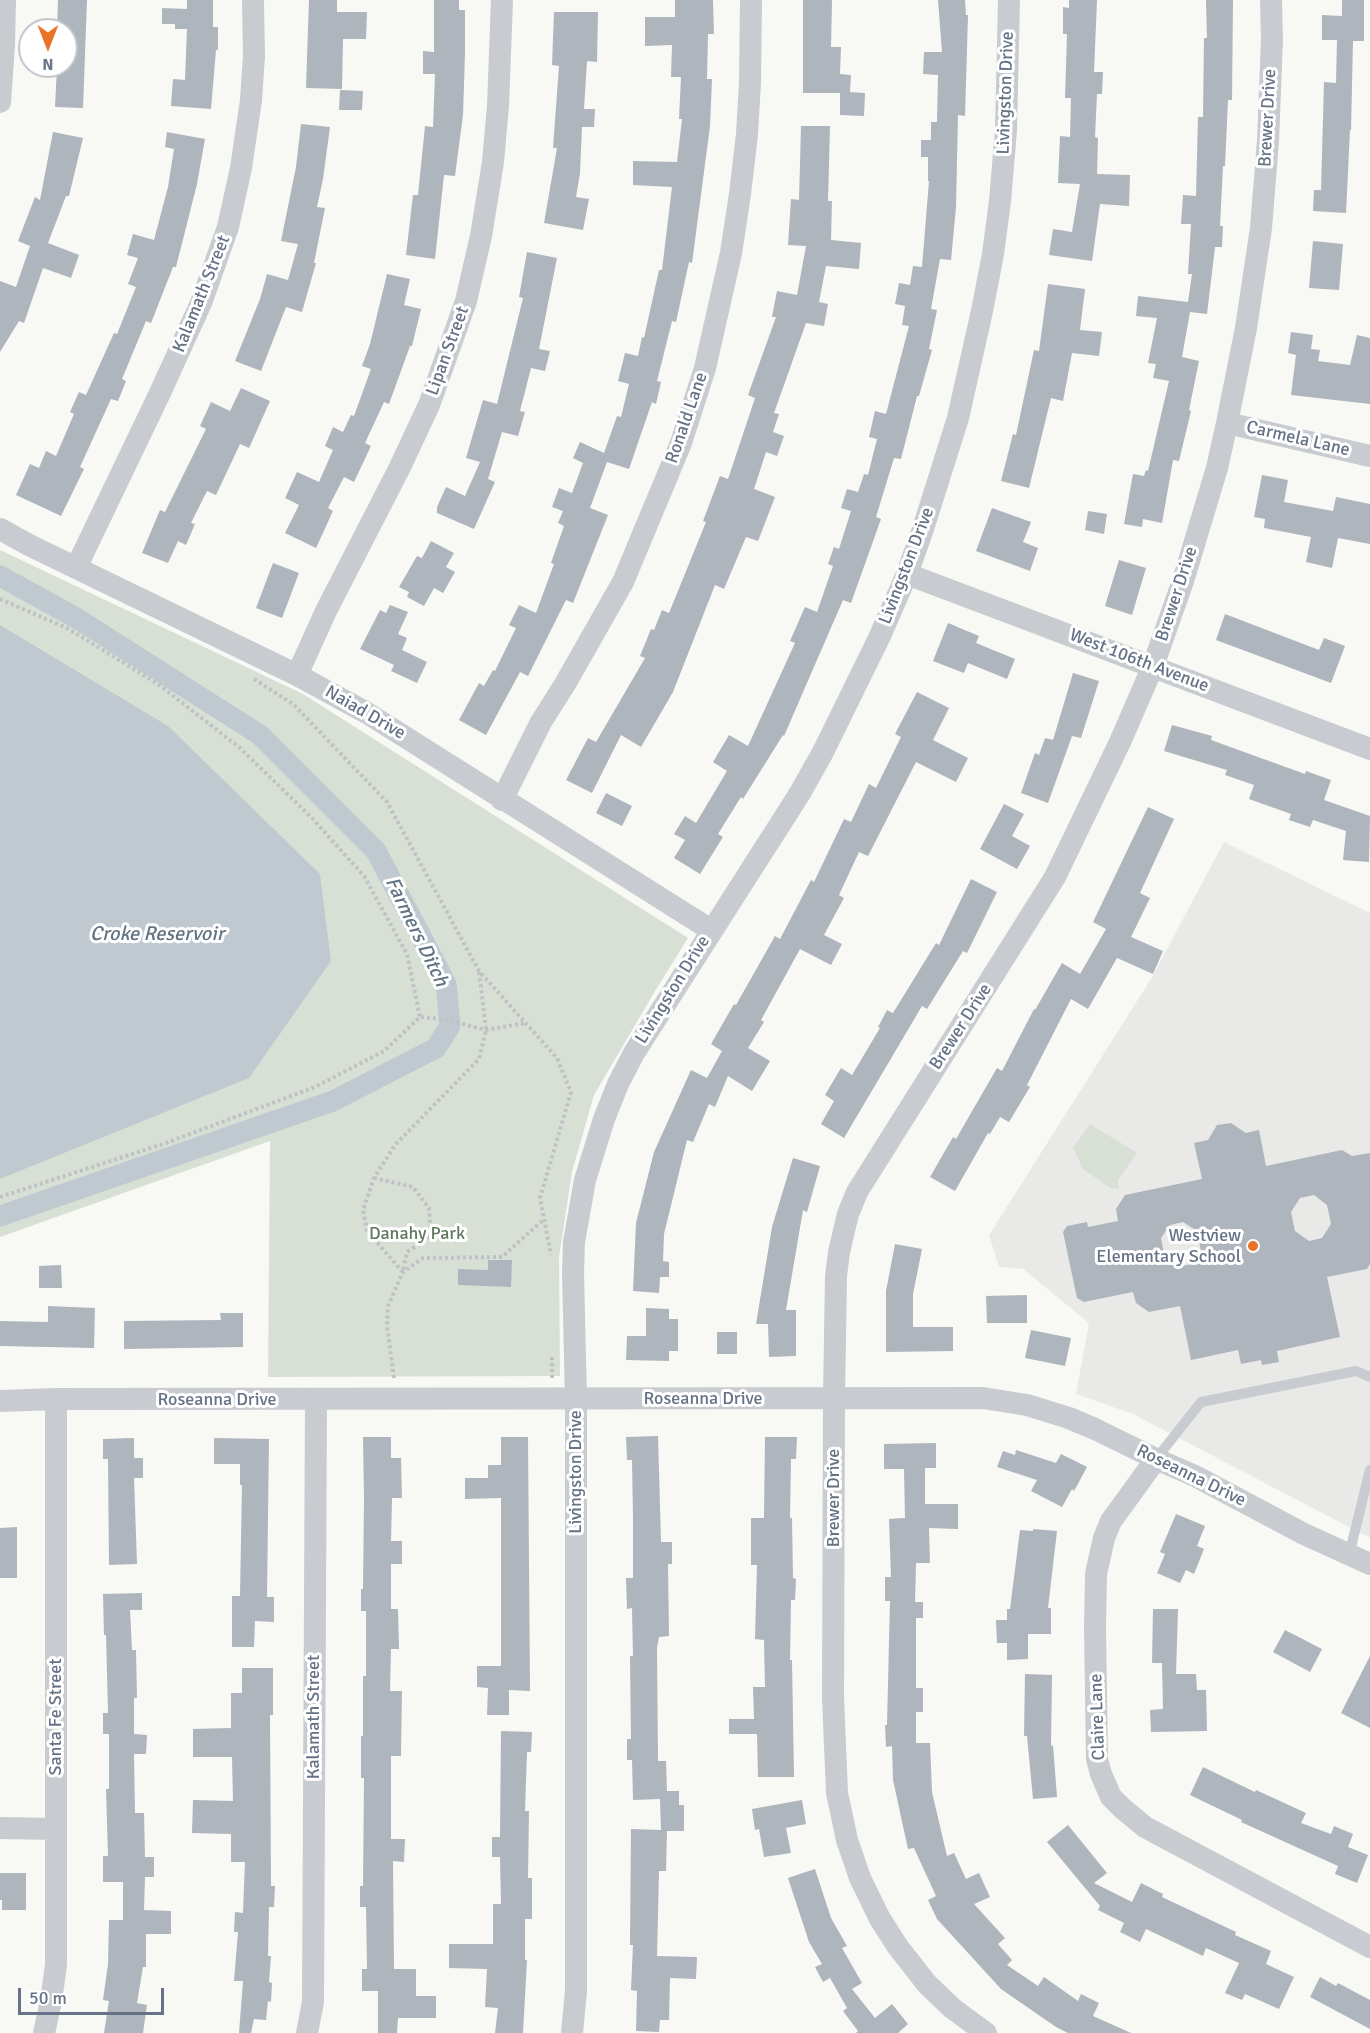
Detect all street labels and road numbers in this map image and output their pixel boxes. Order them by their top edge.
street label: Livingston Drive [993,31,1019,155]
street label: Brewer Drive [1255,68,1281,168]
street label: Kalamath Street [169,232,235,356]
street label: Lipan Street [422,303,474,399]
street label: Ronald Lane [661,370,713,466]
street label: Carmela Lane [1244,417,1352,461]
street label: Livingston Drive [875,505,939,627]
street label: Brewer Drive [1152,544,1202,644]
street label: West 106th Avenue [1066,625,1212,697]
street label: Naiad Drive [321,681,409,745]
street label: Livingston Drive [631,932,715,1048]
street label: Brewer Drive [925,980,997,1074]
street label: Roseanna Drive [644,1388,762,1410]
street label: Roseanna Drive [158,1389,276,1411]
street label: Livingston Drive [565,1410,587,1534]
street label: Roseanna Drive [1133,1440,1249,1512]
street label: Brewer Drive [823,1449,845,1547]
street label: Kalamath Street [303,1655,325,1779]
street label: Santa Fe Street [45,1658,67,1776]
street label: Claire Lane [1086,1673,1110,1761]

